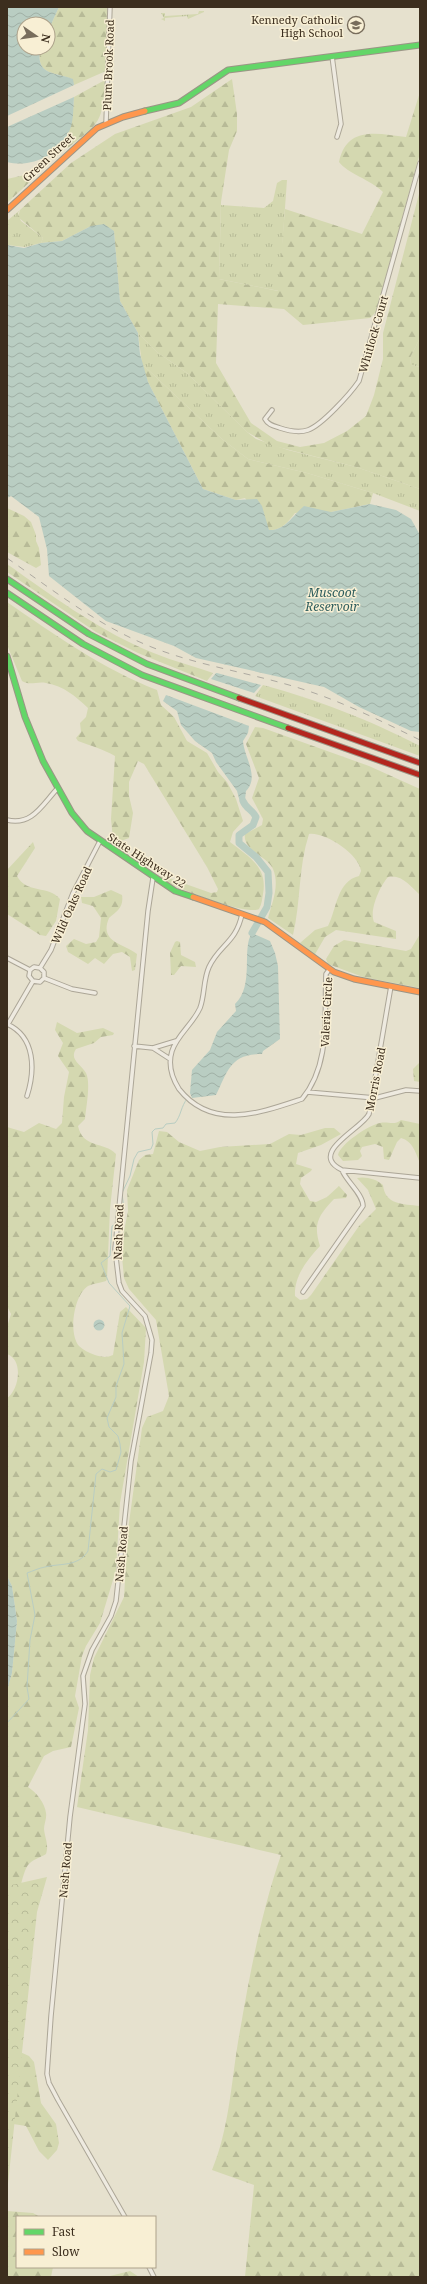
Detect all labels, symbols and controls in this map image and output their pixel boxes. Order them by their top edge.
place label: Kennedy Catholic High School [251,12,344,40]
school or university icon: Kennedy Catholic High School [346,15,366,35]
north arrow [16,16,56,56]
street label: Plum Brook Road [99,19,117,111]
text: N [38,32,55,45]
street label: Green Street [19,129,77,185]
street label: Whitlock Court [355,294,391,374]
water label: Muscoot Reservoir [304,584,359,615]
street label: State Highway 22 [105,829,189,891]
street label: Wild Oaks Road [47,864,95,946]
street label: Valeria Circle [317,976,335,1047]
street label: Morris Road [361,1045,389,1112]
street label: Nash Road [110,1204,126,1260]
street label: Nash Road [111,1525,131,1583]
street label: Nash Road [55,1841,75,1899]
legend [16,2216,156,2268]
text: Fast [52,2223,75,2240]
text: Slow [52,2243,80,2260]

